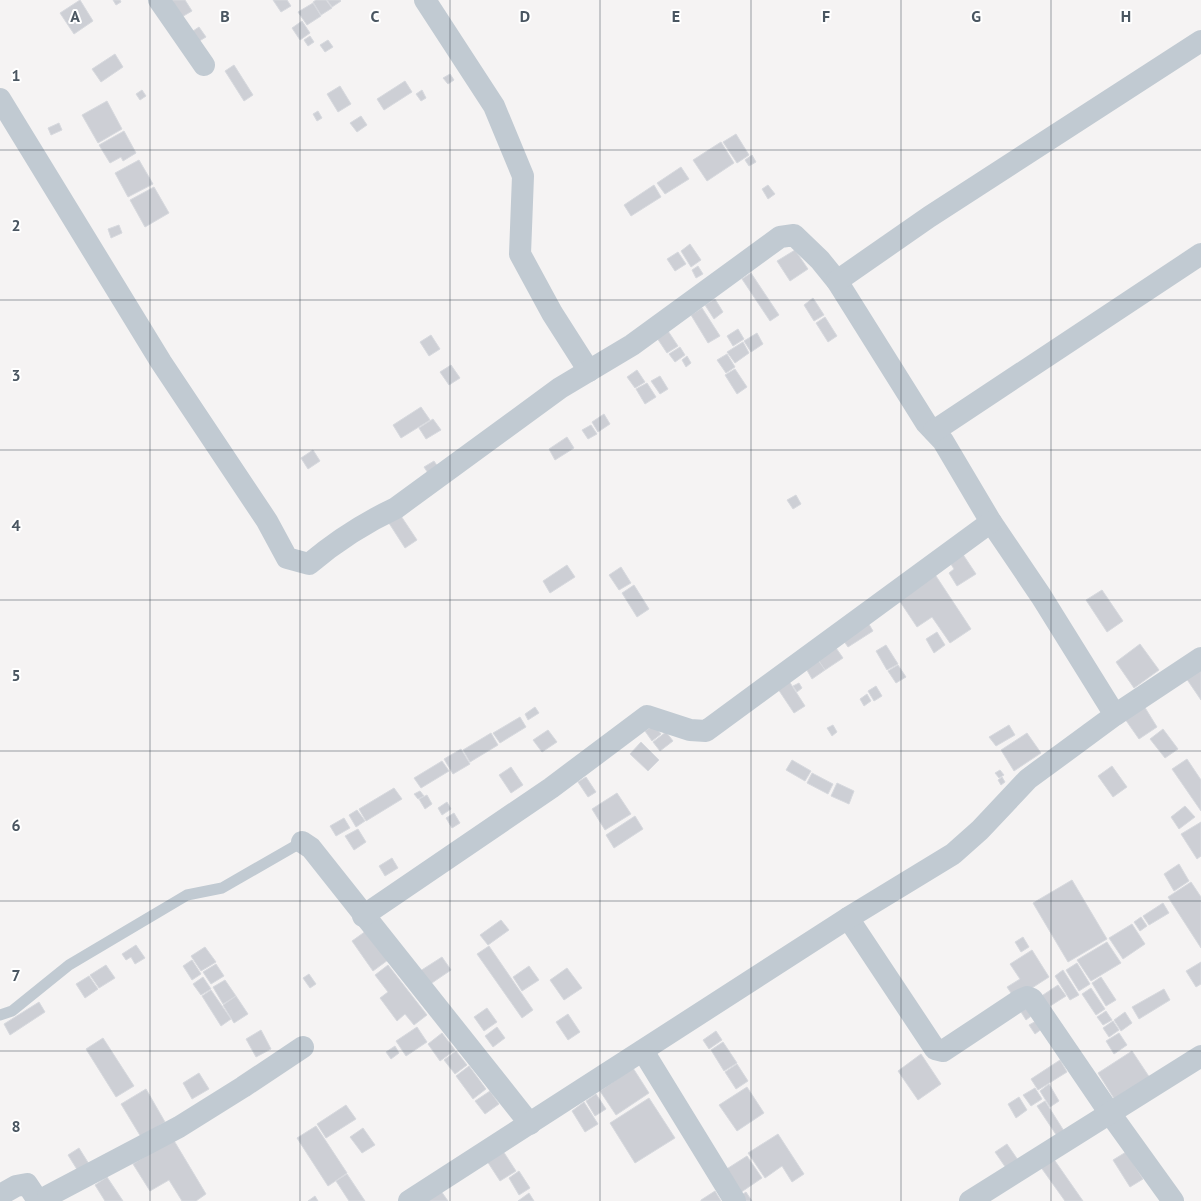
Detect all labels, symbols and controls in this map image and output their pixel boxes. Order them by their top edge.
text: A [70,6,80,26]
text: B [220,6,230,26]
text: C [371,6,380,26]
text: D [520,6,530,26]
text: E [672,6,680,26]
text: F [822,6,830,26]
text: G [971,6,981,26]
text: H [1121,6,1131,26]
text: 1 [11,65,21,85]
text: 2 [11,215,21,235]
text: 3 [11,365,21,385]
text: 4 [11,515,21,535]
text: 5 [11,665,21,685]
text: 6 [11,815,21,835]
text: 7 [11,965,21,985]
text: 8 [11,1116,21,1136]

